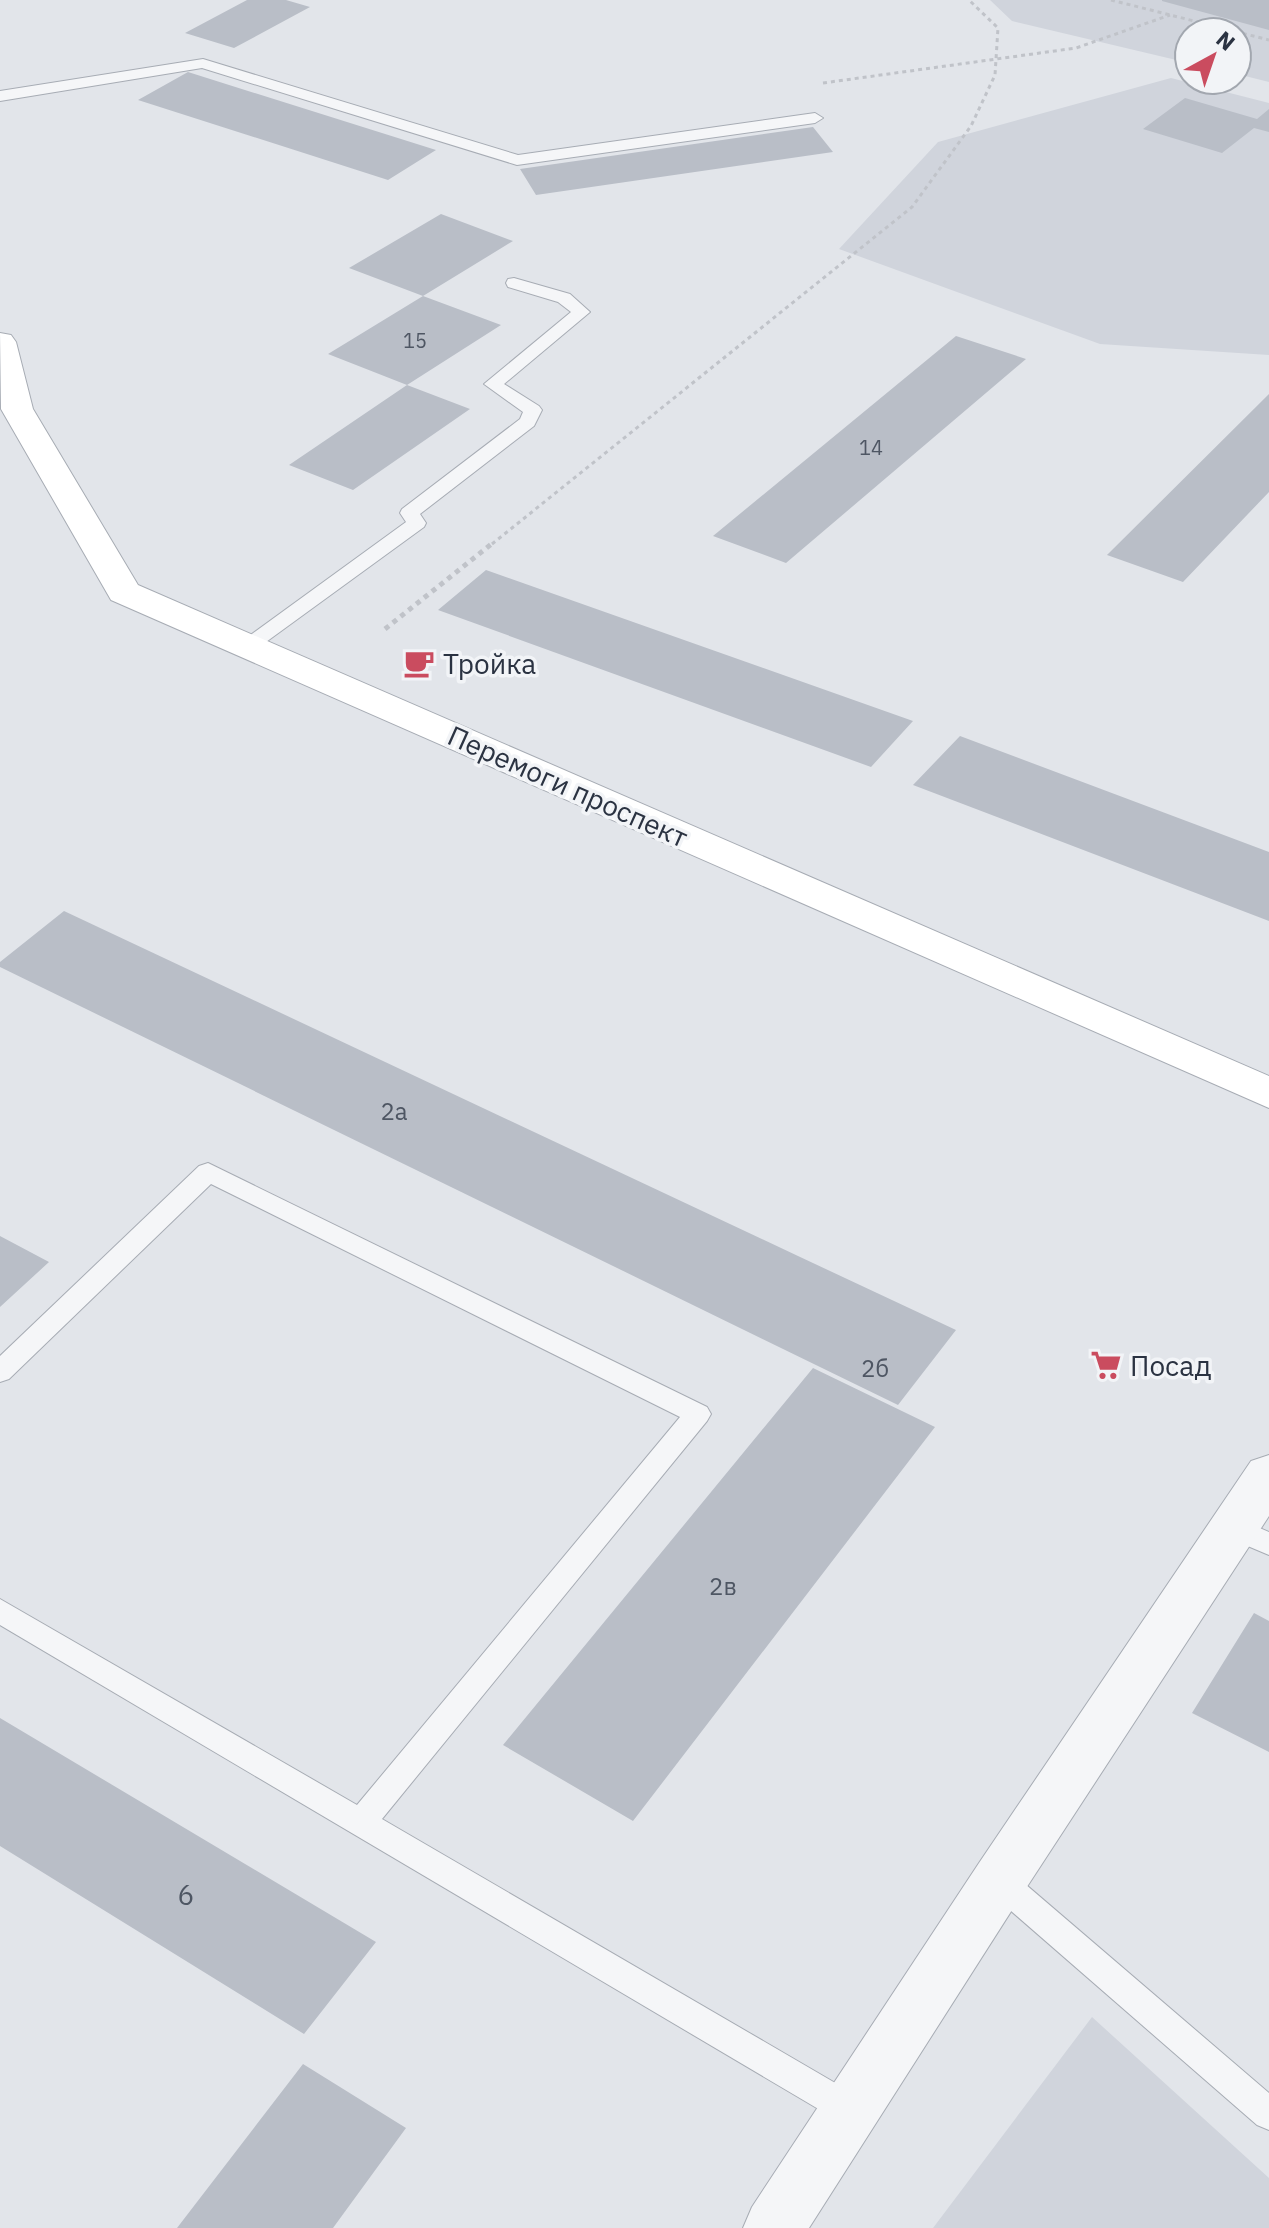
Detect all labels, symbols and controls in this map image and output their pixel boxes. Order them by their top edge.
north arrow [1173,16,1253,96]
text: N [1211,24,1242,57]
house number: 15 [403,327,427,354]
house number: 14 [859,434,883,461]
place label: Тройка [443,645,536,682]
cafe icon: Тройка [402,646,436,680]
street label: Перемоги проспект [442,716,694,856]
house number: 2а [380,1095,408,1127]
place label: Посад [1130,1347,1211,1384]
supermarket icon: Посад [1089,1348,1123,1382]
house number: 2б [861,1352,889,1384]
house number: 2в [709,1570,737,1602]
house number: 6 [178,1876,194,1913]

